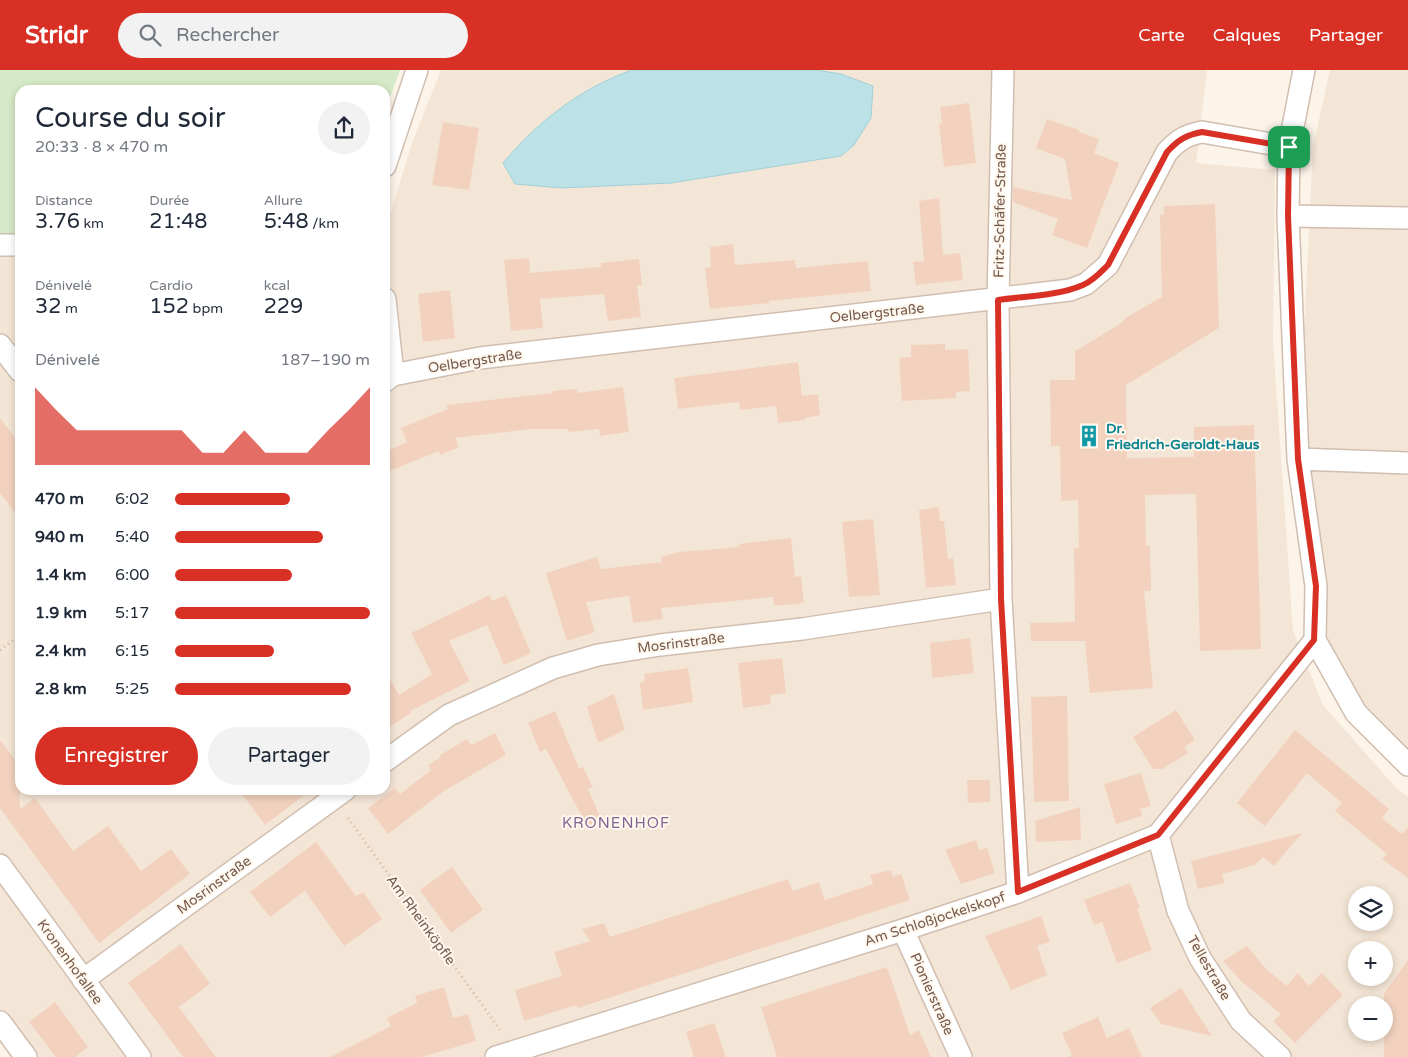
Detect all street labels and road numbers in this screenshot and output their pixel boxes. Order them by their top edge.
street label: Fritz-Schäfer-Straße [990,144,1010,278]
street label: Oelbergstraße [829,300,925,326]
street label: Oelbergstraße [427,345,523,377]
street label: Mosrinstraße [636,629,726,657]
street label: Mosrinstraße [174,852,254,918]
street label: Am Rheinköpfle [383,872,459,968]
street label: Am Schloßjockelskopf [862,888,1008,950]
street label: Kronenhofallee [33,916,107,1008]
street label: Tellestraße [1184,933,1234,1004]
street label: Pionierstraße [906,950,958,1038]

